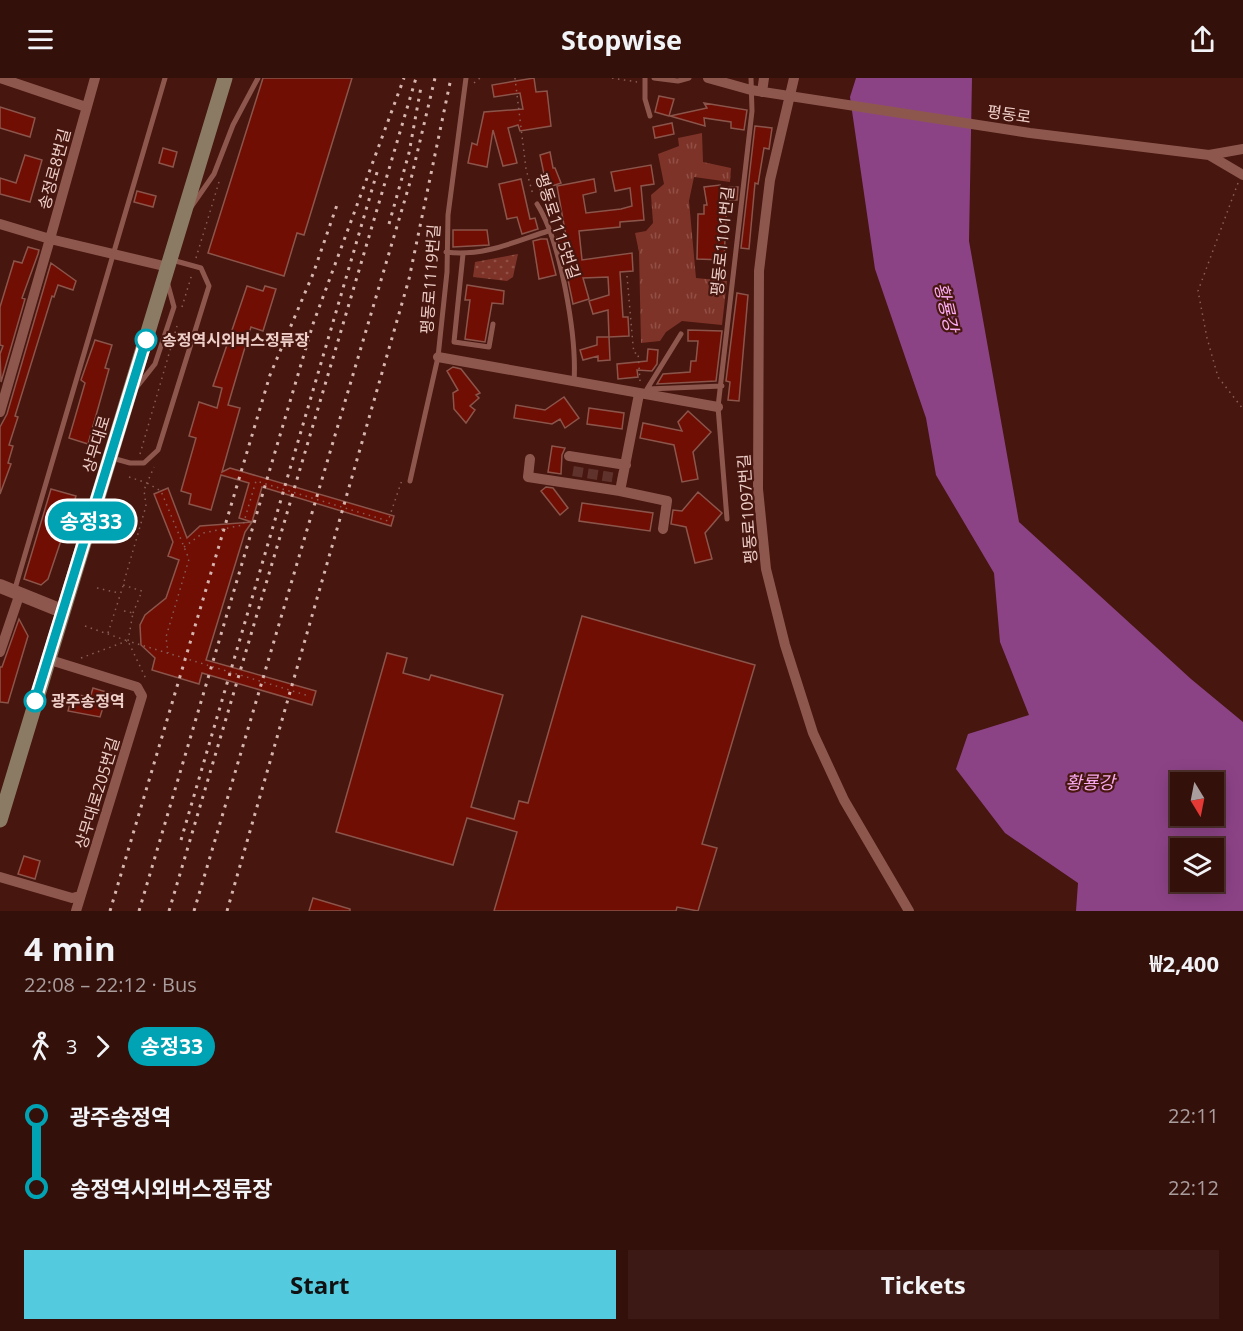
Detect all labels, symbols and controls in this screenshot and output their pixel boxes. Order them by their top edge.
text: Stopwise [561,21,682,58]
icon: menu [24,23,57,56]
icon: share [1186,23,1219,56]
street label: 평동로 [986,100,1033,128]
street label: 송정로8번길 [33,126,75,212]
street label: 평동로1115번길 [531,170,585,282]
street label: 평동로1101번길 [705,185,739,297]
street label: 평동로1119번길 [415,223,445,335]
water label: 황룡강 [930,280,965,336]
marker: 송정역시외버스정류장 [135,329,157,351]
place label: 송정역시외버스정류장 [162,329,309,351]
street label: 상무대로 [77,412,115,475]
street label: 평동로1097번길 [732,453,762,565]
line badge: 송정33 [49,502,133,540]
text: 송정33 [60,507,122,535]
marker: 광주송정역 [24,690,46,712]
place label: 광주송정역 [51,690,125,712]
street label: 상무대로205번길 [70,734,124,852]
water label: 황룡강 [1065,770,1117,794]
north arrow [1170,772,1224,826]
map controls [1170,772,1224,892]
button: layers [1170,838,1224,892]
text: 4 min [24,926,116,971]
text: ₩2,400 [1149,948,1219,978]
text: 22:08 – 22:12 · Bus [24,971,197,998]
icon: walk [24,1030,57,1063]
icon: forward [86,1030,119,1063]
text: 송정33 [140,1032,203,1060]
text: 3 [66,1033,77,1060]
text: 광주송정역 [70,1101,171,1131]
text: 22:11 [1168,1102,1219,1129]
text: 송정역시외버스정류장 [70,1173,272,1203]
text: 22:12 [1168,1174,1219,1201]
button: Start [24,1250,616,1319]
button: Tickets [628,1250,1219,1319]

